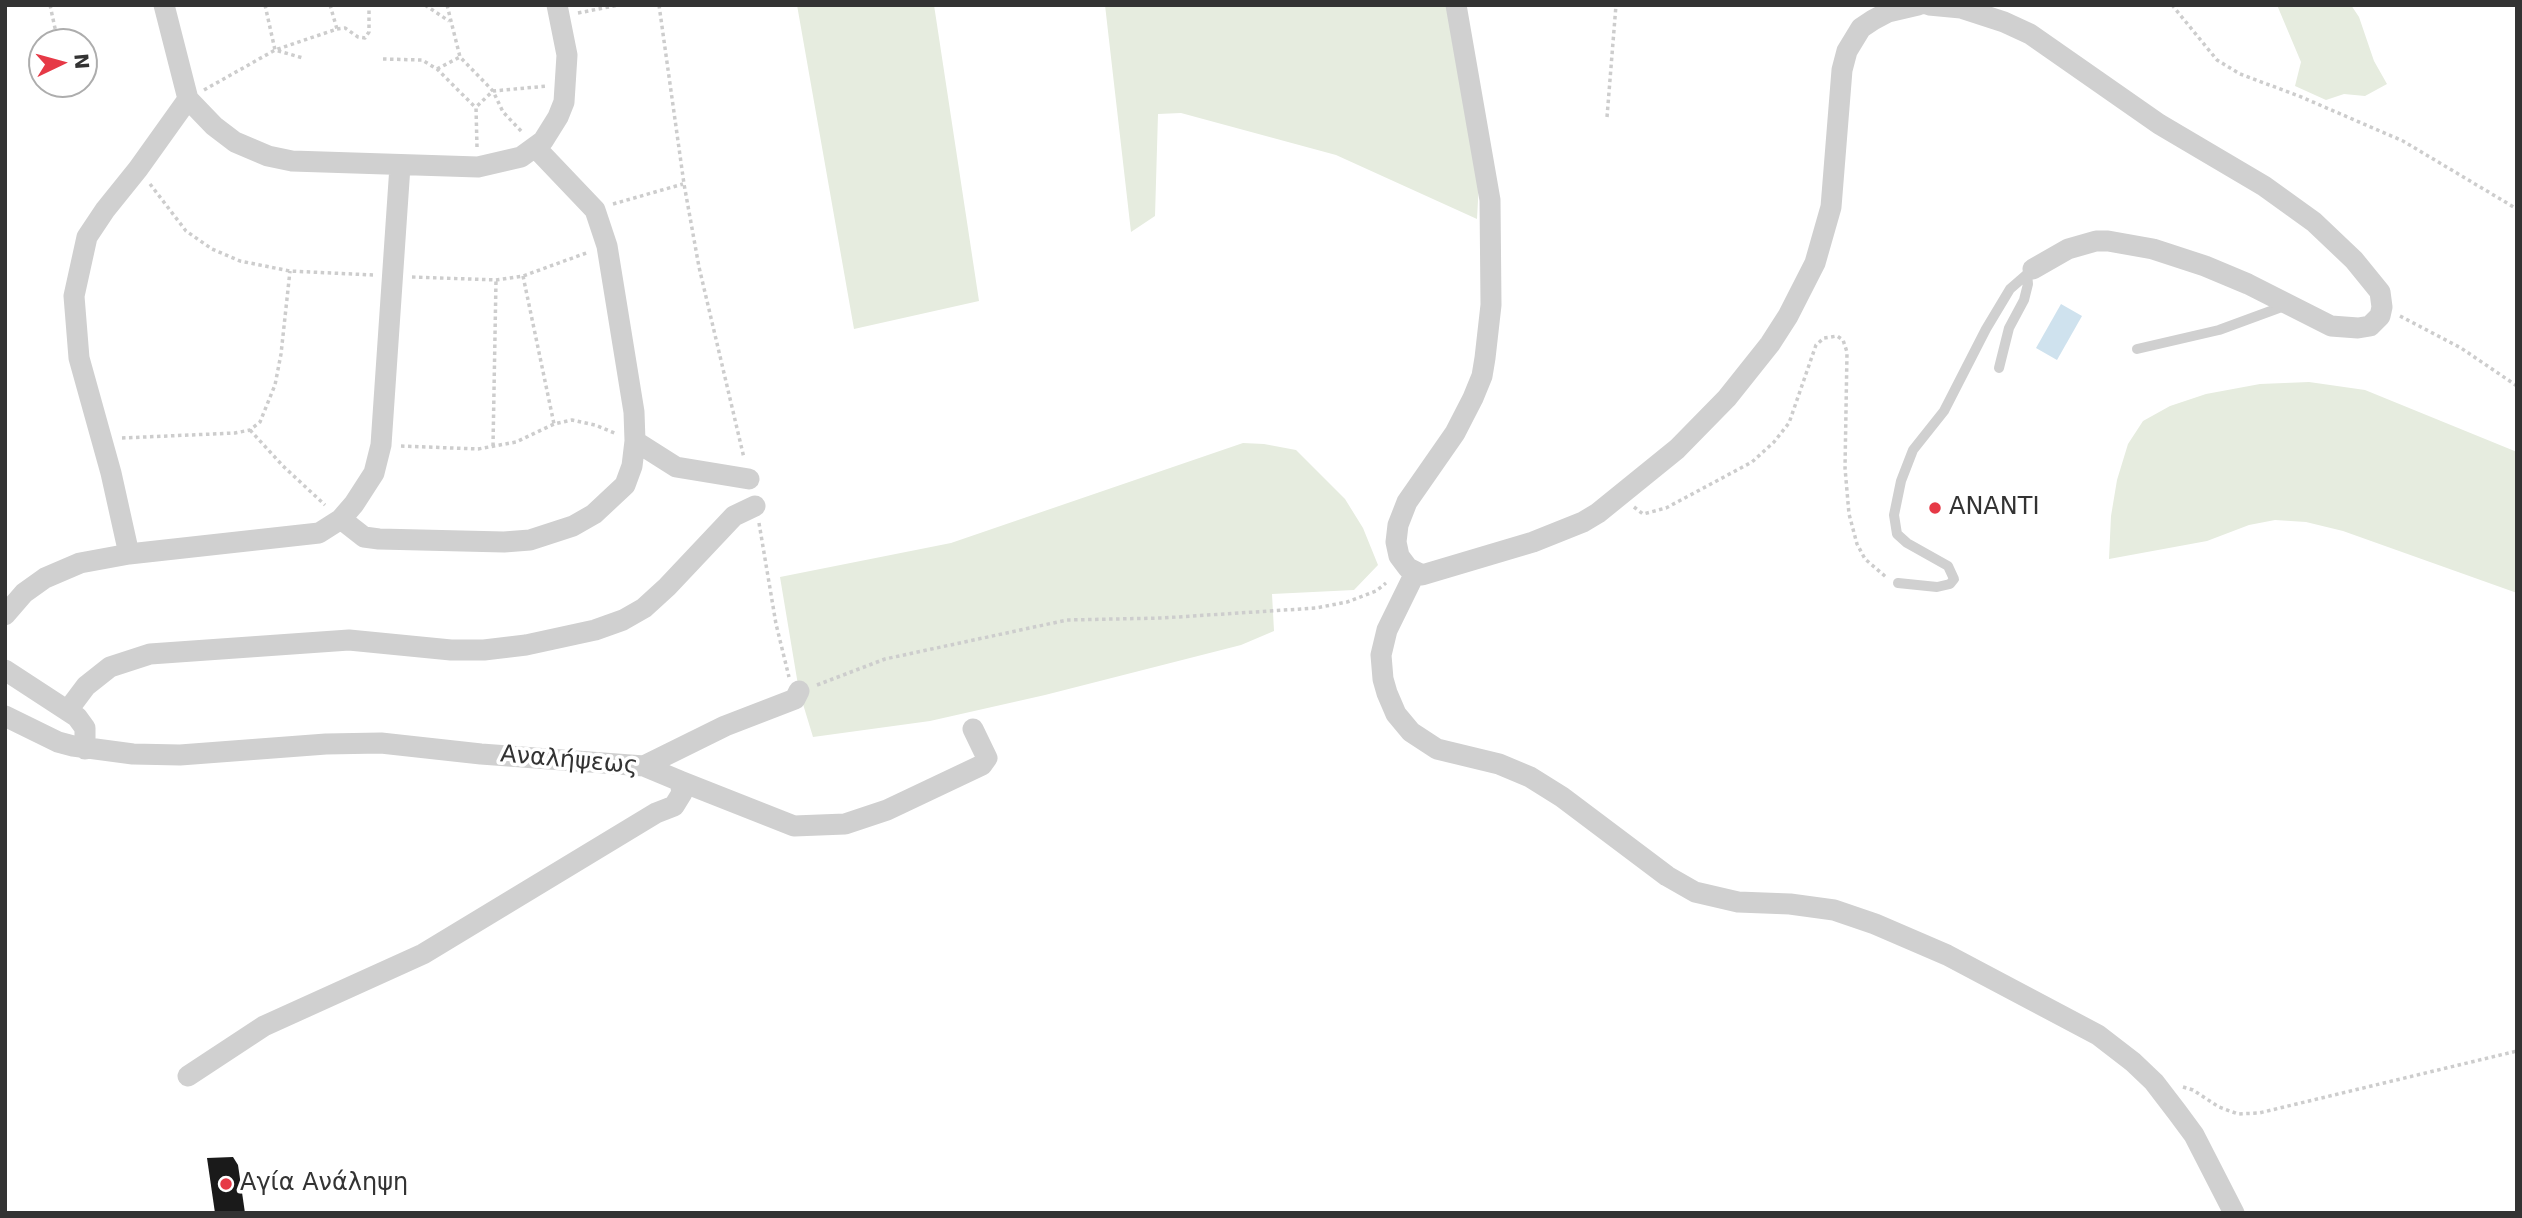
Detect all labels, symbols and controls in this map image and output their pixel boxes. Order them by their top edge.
north arrow [28,28,98,98]
text: N [70,52,94,70]
place label: ΑΝΑΝΤΙ [1949,494,2039,522]
marker: ΑΝΑΝΤΙ [1927,500,1943,516]
street label: Αναλήψεως [499,741,639,781]
place label: Αγία Ανάληψη [240,1170,408,1198]
marker: Αγία Ανάληψη [218,1176,234,1192]

